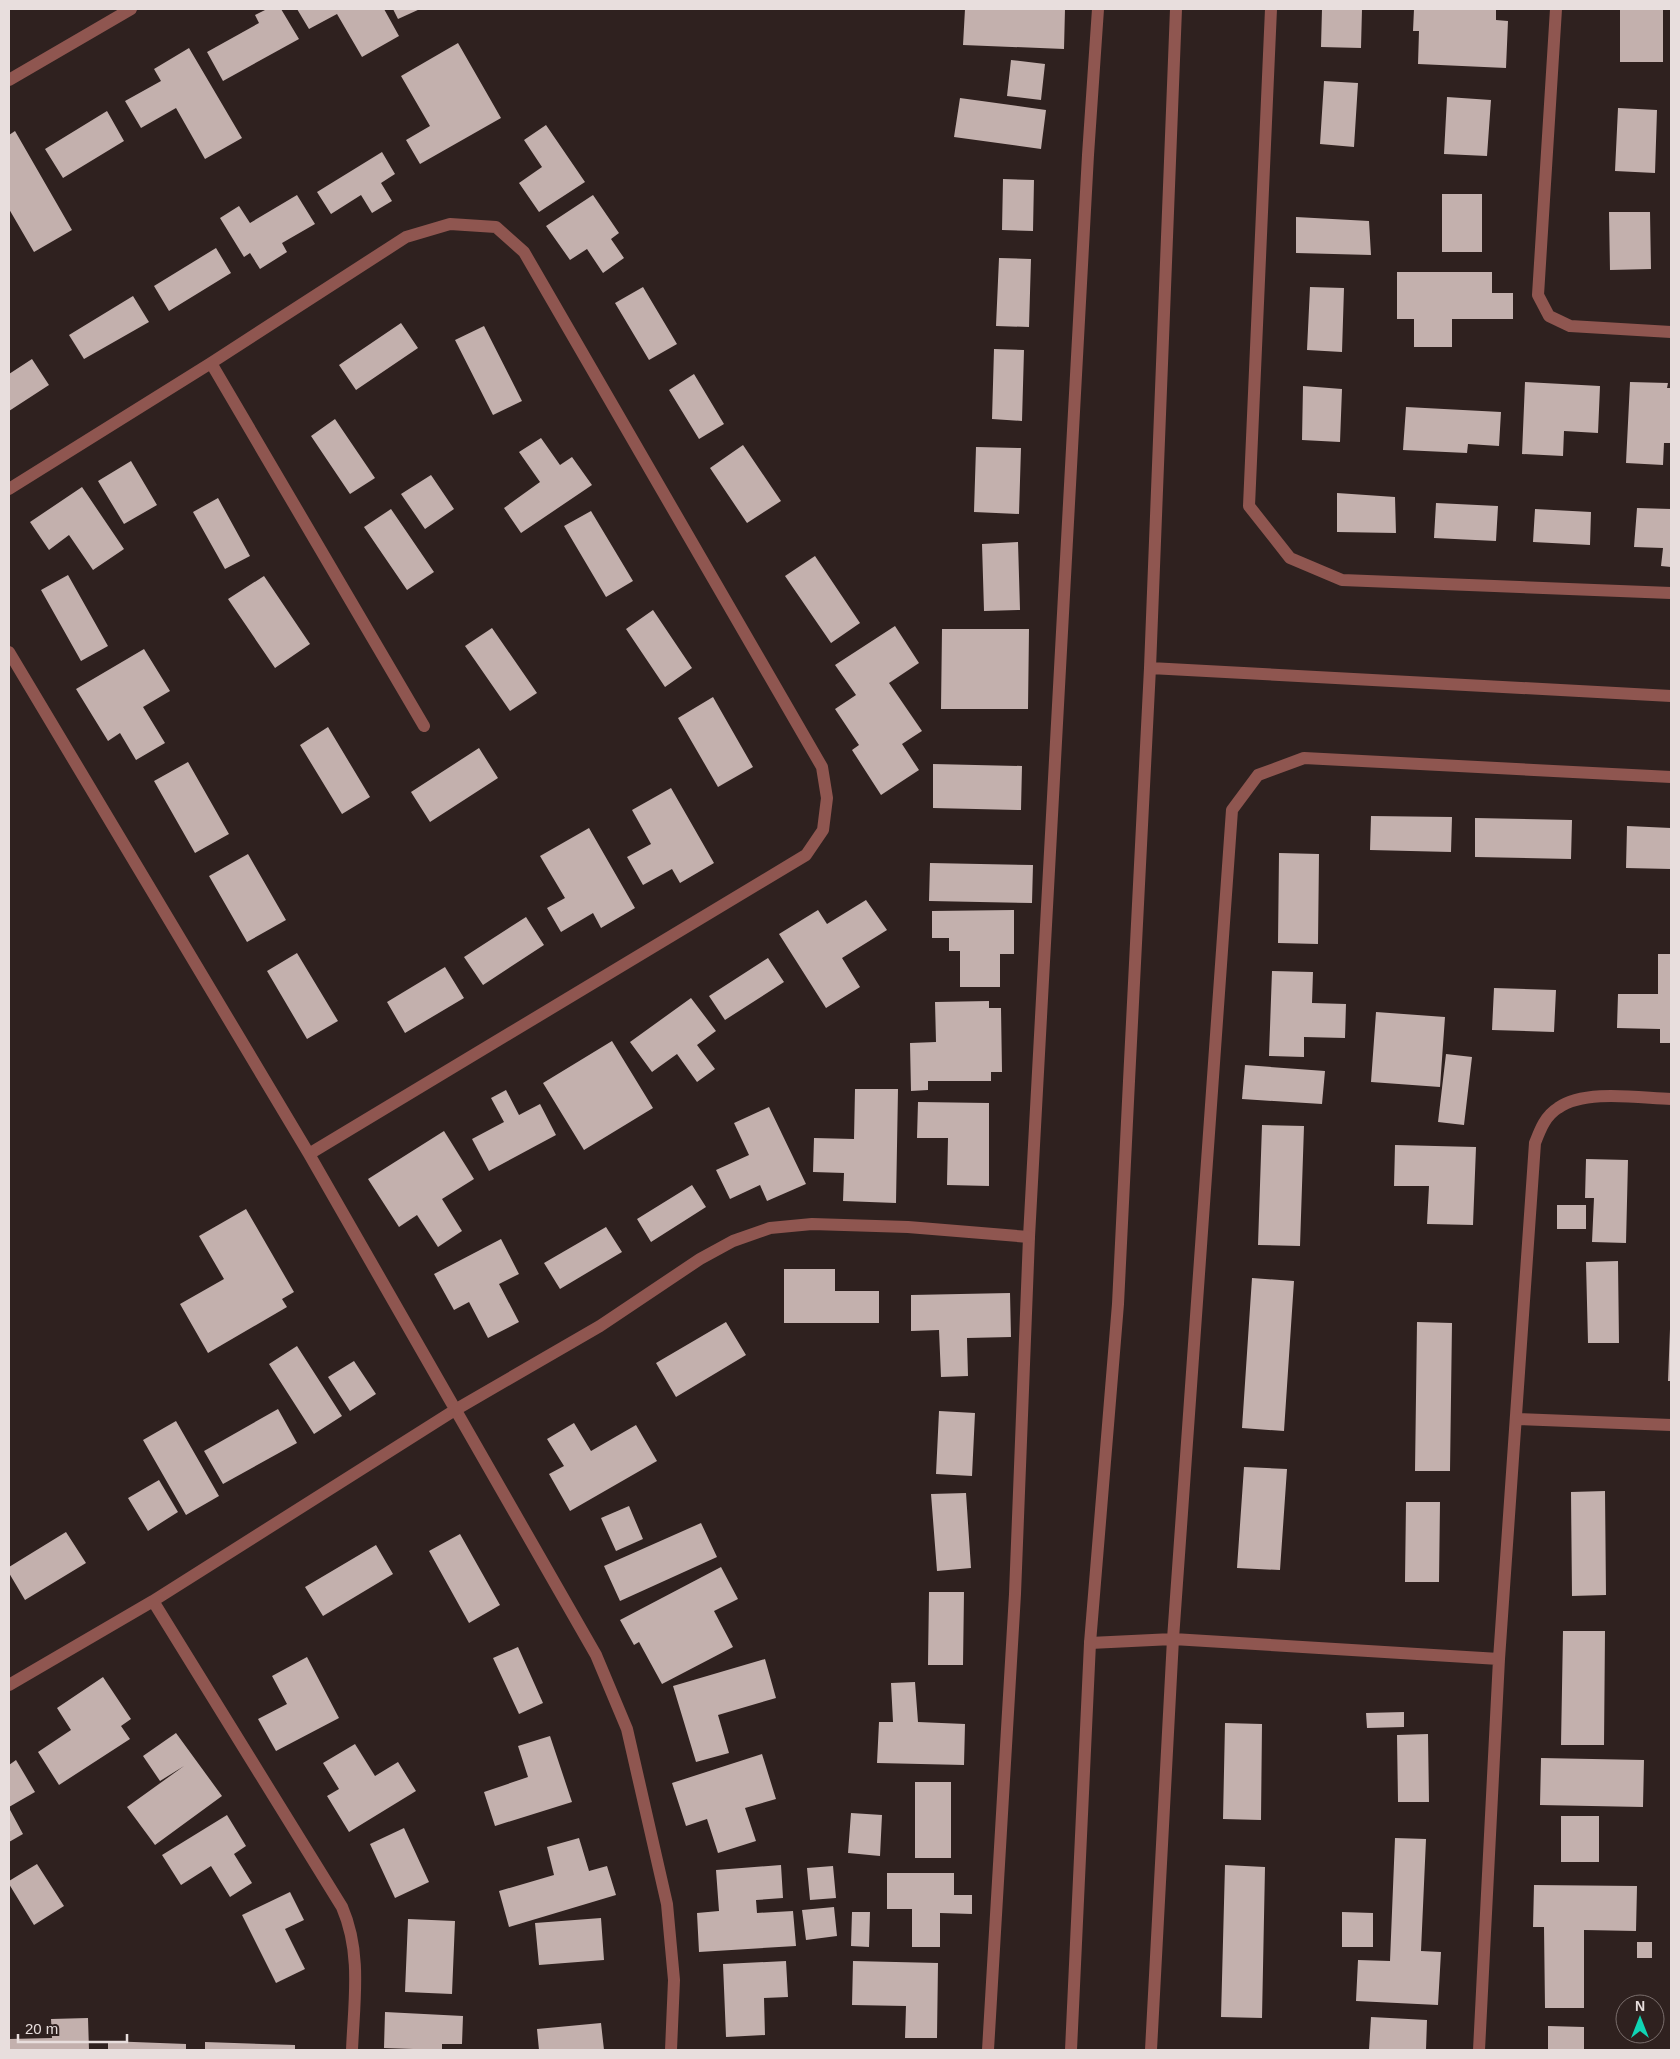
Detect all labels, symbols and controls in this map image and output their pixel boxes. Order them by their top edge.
north arrow [1615,1994,1665,2044]
text: N [1635,1998,1645,2014]
scale bar [18,2012,126,2044]
text: 20 m [25,2020,58,2037]

